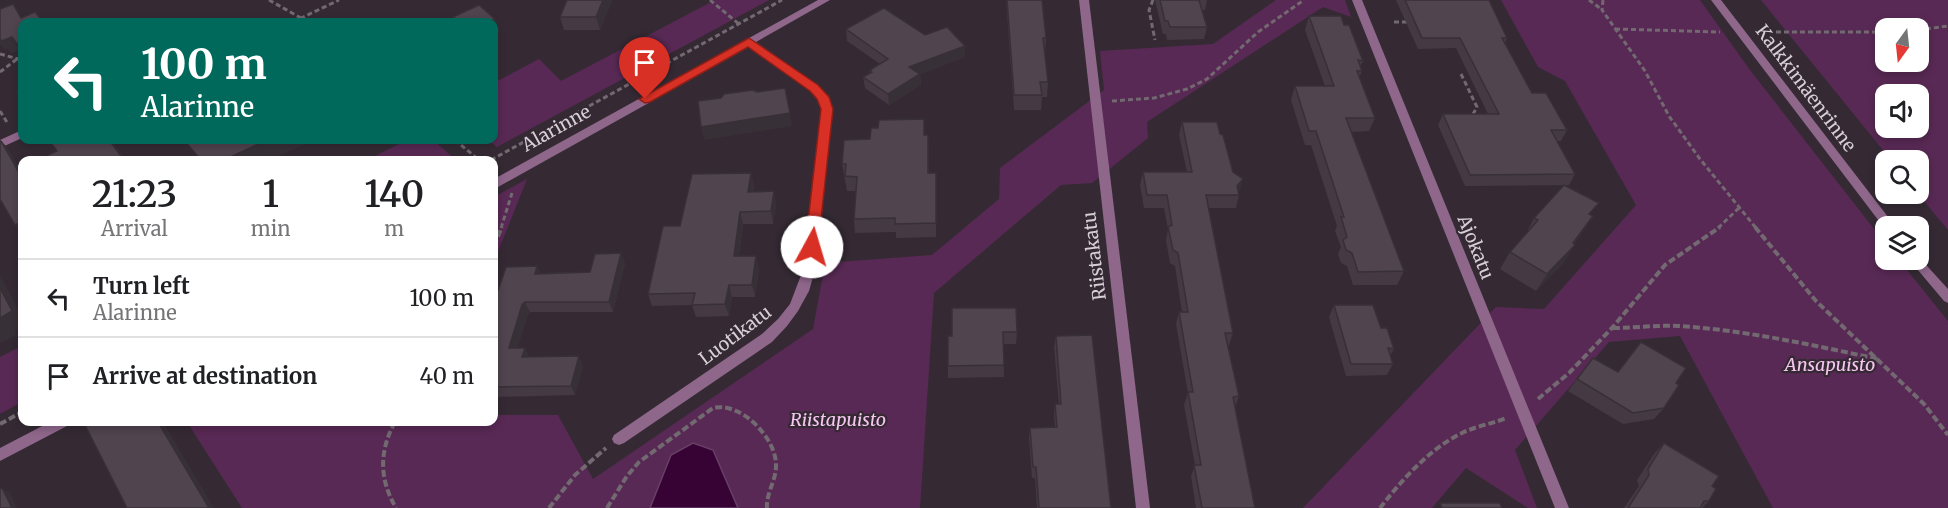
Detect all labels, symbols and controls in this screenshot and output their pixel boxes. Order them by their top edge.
north arrow [1875,18,1929,72]
map controls [1875,18,1929,270]
street label: Kalkkimäenrinne [1751,20,1861,156]
pin [619,37,670,99]
text: 100 m [141,38,267,90]
icon: left [42,42,120,120]
icon: arrive [628,46,661,79]
button: sound [1875,84,1929,138]
text: Alarinne [141,90,254,124]
street label: Alarinne [517,100,595,157]
button: search [1875,150,1929,204]
text: 21:23 [92,172,177,217]
text: 1 [262,172,279,217]
text: 140 [364,172,424,217]
street label: Riistakatu [1077,210,1111,302]
street label: Ajokatu [1452,210,1499,283]
position arrow [780,215,844,279]
text: Arrival [101,216,168,241]
text: min [251,216,290,241]
text: m [384,216,404,241]
button: layers [1875,216,1929,270]
text: Turn left [93,272,190,300]
icon: left [42,282,75,315]
text: 100 m [409,284,474,312]
text: Alarinne [93,300,177,325]
street label: Luotikatu [694,300,776,370]
park label: Ansapuisto [1783,353,1875,376]
icon: arrive [42,360,75,393]
text: Arrive at destination [93,362,317,390]
text: 40 m [419,362,474,390]
park label: Riistapuisto [790,408,886,431]

